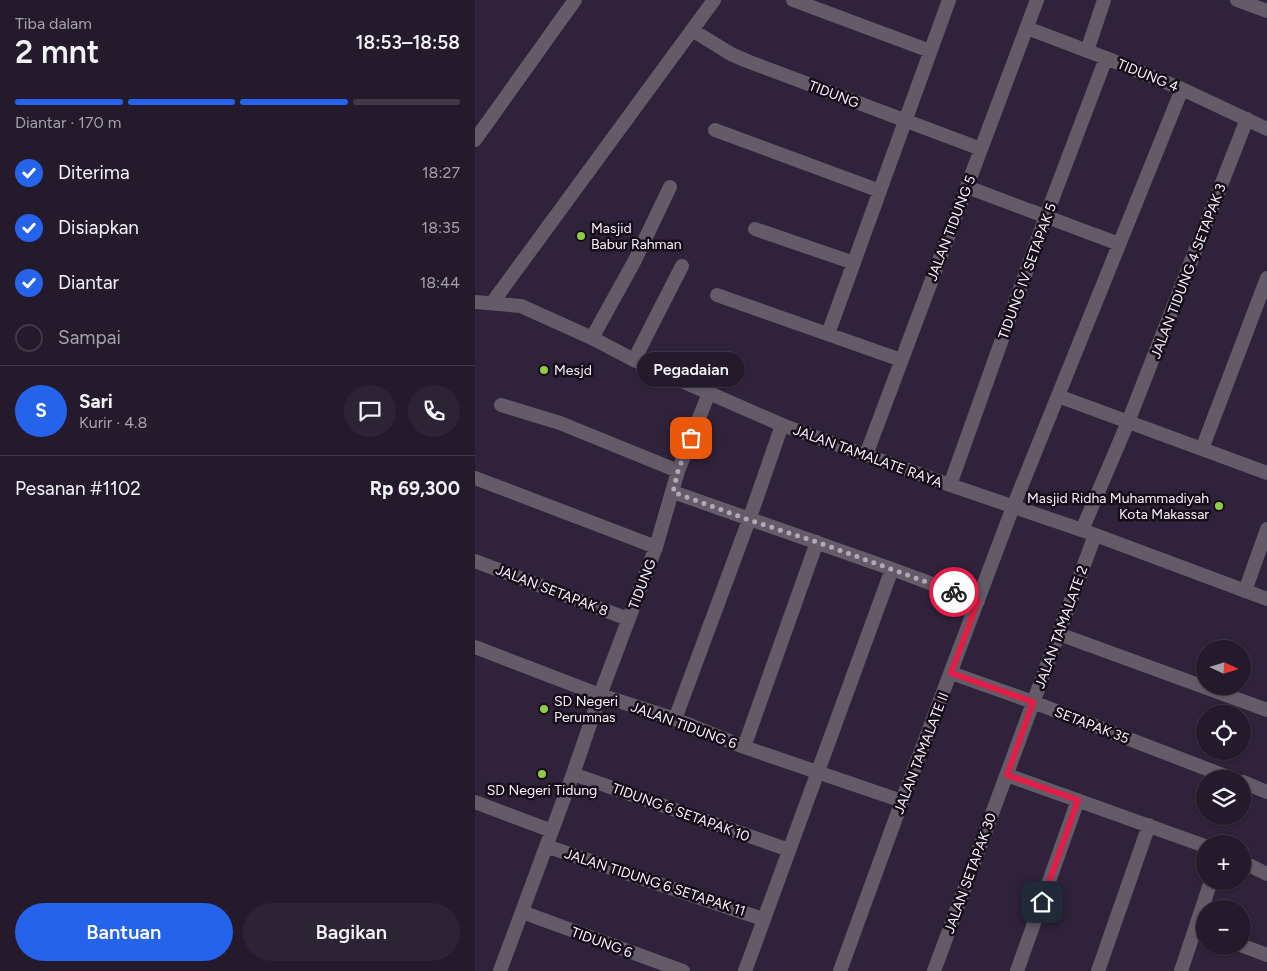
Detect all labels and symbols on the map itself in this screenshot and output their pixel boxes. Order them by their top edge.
street label: TIDUNG 4 [1115,55,1181,96]
street label: TIDUNG [806,77,862,112]
street label: JALAN TIDUNG 5 [924,173,979,283]
street label: JALAN TIDUNG 4 SETAPAK 3 [1147,181,1230,361]
street label: TIDUNG IV SETAPAK 5 [995,201,1060,342]
place label: Masjid Babur Rahman [591,220,682,253]
marker: Masjid Babur Rahman [575,230,587,242]
callout: Pegadaian [637,353,745,388]
place label: Mesjd [554,362,592,379]
marker: Mesjd [538,364,550,376]
pin [670,417,712,459]
street label: JALAN TAMALATE RAYA [791,422,945,492]
place label: Masjid Ridha Muhammadiyah Kota Makassar [1027,490,1209,523]
marker: Masjid Ridha Muhammadiyah Kota Makassar [1213,500,1225,512]
street label: TIDUNG [625,556,660,612]
street label: JALAN SETAPAK 8 [493,561,610,620]
street label: JALAN TAMALATE 2 [1031,564,1092,691]
courier [929,567,979,617]
north arrow [1196,640,1251,695]
street label: JALAN TAMALATE II [890,690,953,816]
place label: SD Negeri Perumnas [554,693,618,726]
street label: JALAN TIDUNG 6 [628,698,739,753]
marker: SD Negeri Perumnas [538,703,550,715]
street label: SETAPAK 35 [1052,703,1131,747]
marker: SD Negeri Tidung [536,768,548,780]
street label: TIDUNG 6 SETAPAK 10 [610,780,752,845]
place label: SD Negeri Tidung [487,782,597,799]
street label: JALAN SETAPAK 30 [941,811,1000,936]
street label: JALAN TIDUNG 6 SETAPAK 11 [562,845,748,920]
pin [1021,881,1063,923]
street label: TIDUNG 6 [569,924,635,961]

